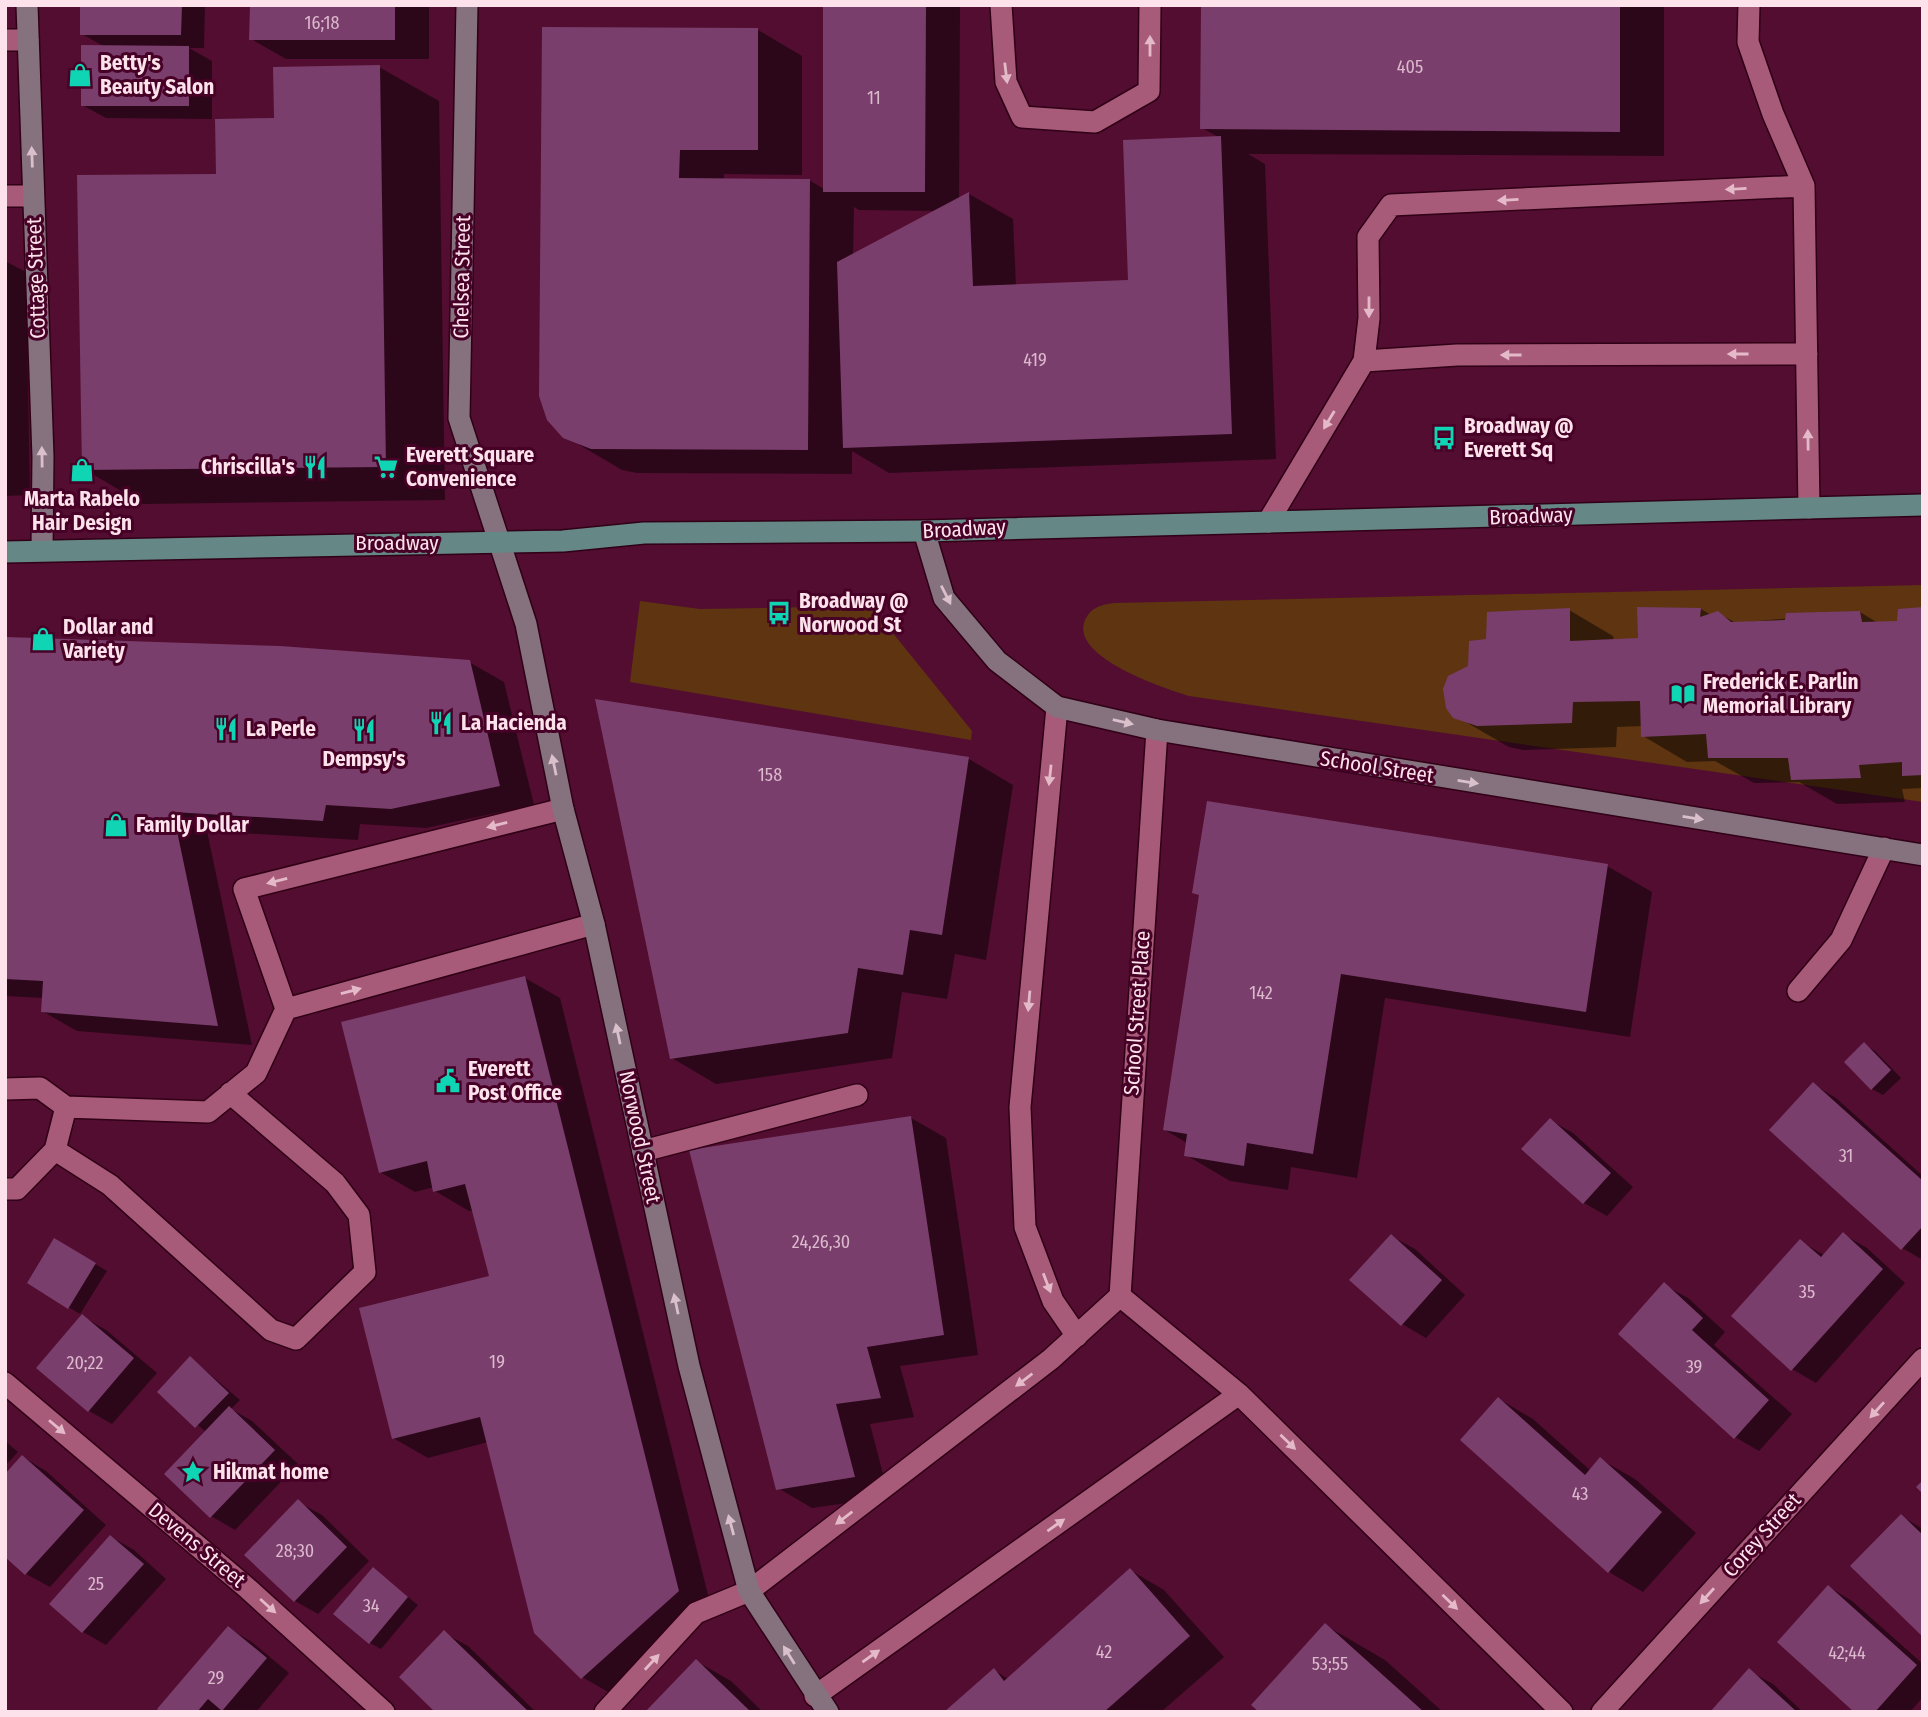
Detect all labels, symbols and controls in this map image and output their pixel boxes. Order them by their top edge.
house number: 16;18 [304,12,340,34]
one-way arrow [1144,35,1155,57]
place label: Betty's Beauty Salon [100,50,214,100]
house number: 405 [1397,56,1423,78]
shop icon: Betty's Beauty Salon [66,61,94,89]
one-way arrow [1001,62,1012,84]
house number: 11 [867,87,881,109]
one-way arrow [26,145,37,167]
one-way arrow [1724,184,1746,195]
one-way arrow [1497,194,1519,205]
street label: Chelsea Street [448,215,476,339]
street label: Cottage Street [21,217,51,339]
one-way arrow [1363,297,1374,319]
one-way arrow [1727,348,1749,360]
house number: 419 [1023,349,1047,371]
one-way arrow [1500,349,1522,361]
one-way arrow [1322,411,1335,430]
place label: Broadway @ Everett Sq [1464,413,1574,463]
bus stop icon: Broadway @ Everett Sq [1430,424,1458,452]
one-way arrow [1802,428,1814,450]
place label: Everett Square Convenience [406,442,535,492]
one-way arrow [37,446,48,468]
restaurant icon: Chriscilla's [301,453,329,481]
supermarket icon: Everett Square Convenience [372,453,400,481]
place label: Chriscilla's [201,454,295,480]
shop icon: Marta Rabelo Hair Design [68,456,96,484]
place label: Marta Rabelo Hair Design [24,486,140,536]
street label: Broadway [1489,502,1574,530]
street label: Broadway [922,514,1007,544]
street label: Broadway [355,530,439,556]
one-way arrow [939,586,951,606]
place label: Broadway @ Norwood St [799,588,909,638]
bus stop icon: Broadway @ Norwood St [765,599,793,627]
place label: Dollar and Variety [62,614,153,664]
shop icon: Dollar and Variety [29,625,57,653]
place label: Frederick E. Parlin Memorial Library [1703,669,1859,719]
library icon: Frederick E. Parlin Memorial Library [1669,680,1697,708]
restaurant icon: La Hacienda [427,709,455,737]
place label: La Hacienda [461,710,567,736]
restaurant icon: La Perle [212,715,240,743]
place label: La Perle [246,716,316,742]
restaurant icon: Dempsy's [350,716,378,744]
one-way arrow [1113,717,1135,728]
street label: School Street [1318,745,1436,789]
place label: Dempsy's [322,746,406,772]
one-way arrow [549,754,560,776]
house number: 158 [758,764,782,786]
one-way arrow [1044,764,1055,786]
one-way arrow [1457,777,1479,788]
shop icon: Family Dollar [102,811,130,839]
place label: Family Dollar [136,812,249,838]
one-way arrow [1682,813,1704,824]
one-way arrow [486,820,508,831]
one-way arrow [266,876,288,887]
street label: School Street Place [1118,930,1156,1096]
house number: 142 [1249,982,1273,1004]
one-way arrow [341,985,362,995]
one-way arrow [1023,990,1034,1012]
one-way arrow [612,1023,623,1045]
place label: Everett Post Office [468,1056,562,1106]
public building icon: Everett Post Office [434,1067,462,1095]
street label: Norwood Street [613,1068,667,1206]
house number: 31 [1839,1145,1853,1167]
house number: 24,26,30 [792,1231,850,1253]
one-way arrow [1041,1273,1052,1294]
house number: 35 [1799,1281,1815,1303]
one-way arrow [671,1293,682,1315]
house number: 19 [489,1351,505,1373]
house number: 20;22 [66,1352,104,1374]
house number: 39 [1686,1356,1702,1378]
one-way arrow [1015,1373,1034,1387]
one-way arrow [1870,1401,1885,1418]
one-way arrow [49,1419,66,1434]
one-way arrow [1279,1434,1296,1451]
place icon: Hikmat home [179,1458,207,1486]
place label: Hikmat home [213,1459,329,1485]
house number: 43 [1572,1483,1588,1505]
street label: Corey Street [1717,1487,1807,1582]
street label: Devens Street [143,1497,251,1593]
one-way arrow [835,1511,853,1526]
one-way arrow [725,1514,736,1536]
one-way arrow [1047,1518,1065,1532]
house number: 28;30 [276,1540,314,1562]
house number: 25 [88,1573,104,1595]
one-way arrow [1699,1587,1715,1605]
one-way arrow [1441,1593,1458,1609]
house number: 34 [363,1595,380,1617]
one-way arrow [259,1598,276,1614]
house number: 42 [1096,1641,1112,1663]
house number: 42;44 [1828,1642,1866,1664]
one-way arrow [783,1646,796,1665]
one-way arrow [862,1650,880,1664]
house number: 53;55 [1312,1653,1348,1675]
one-way arrow [643,1654,659,1671]
house number: 29 [208,1667,224,1689]

